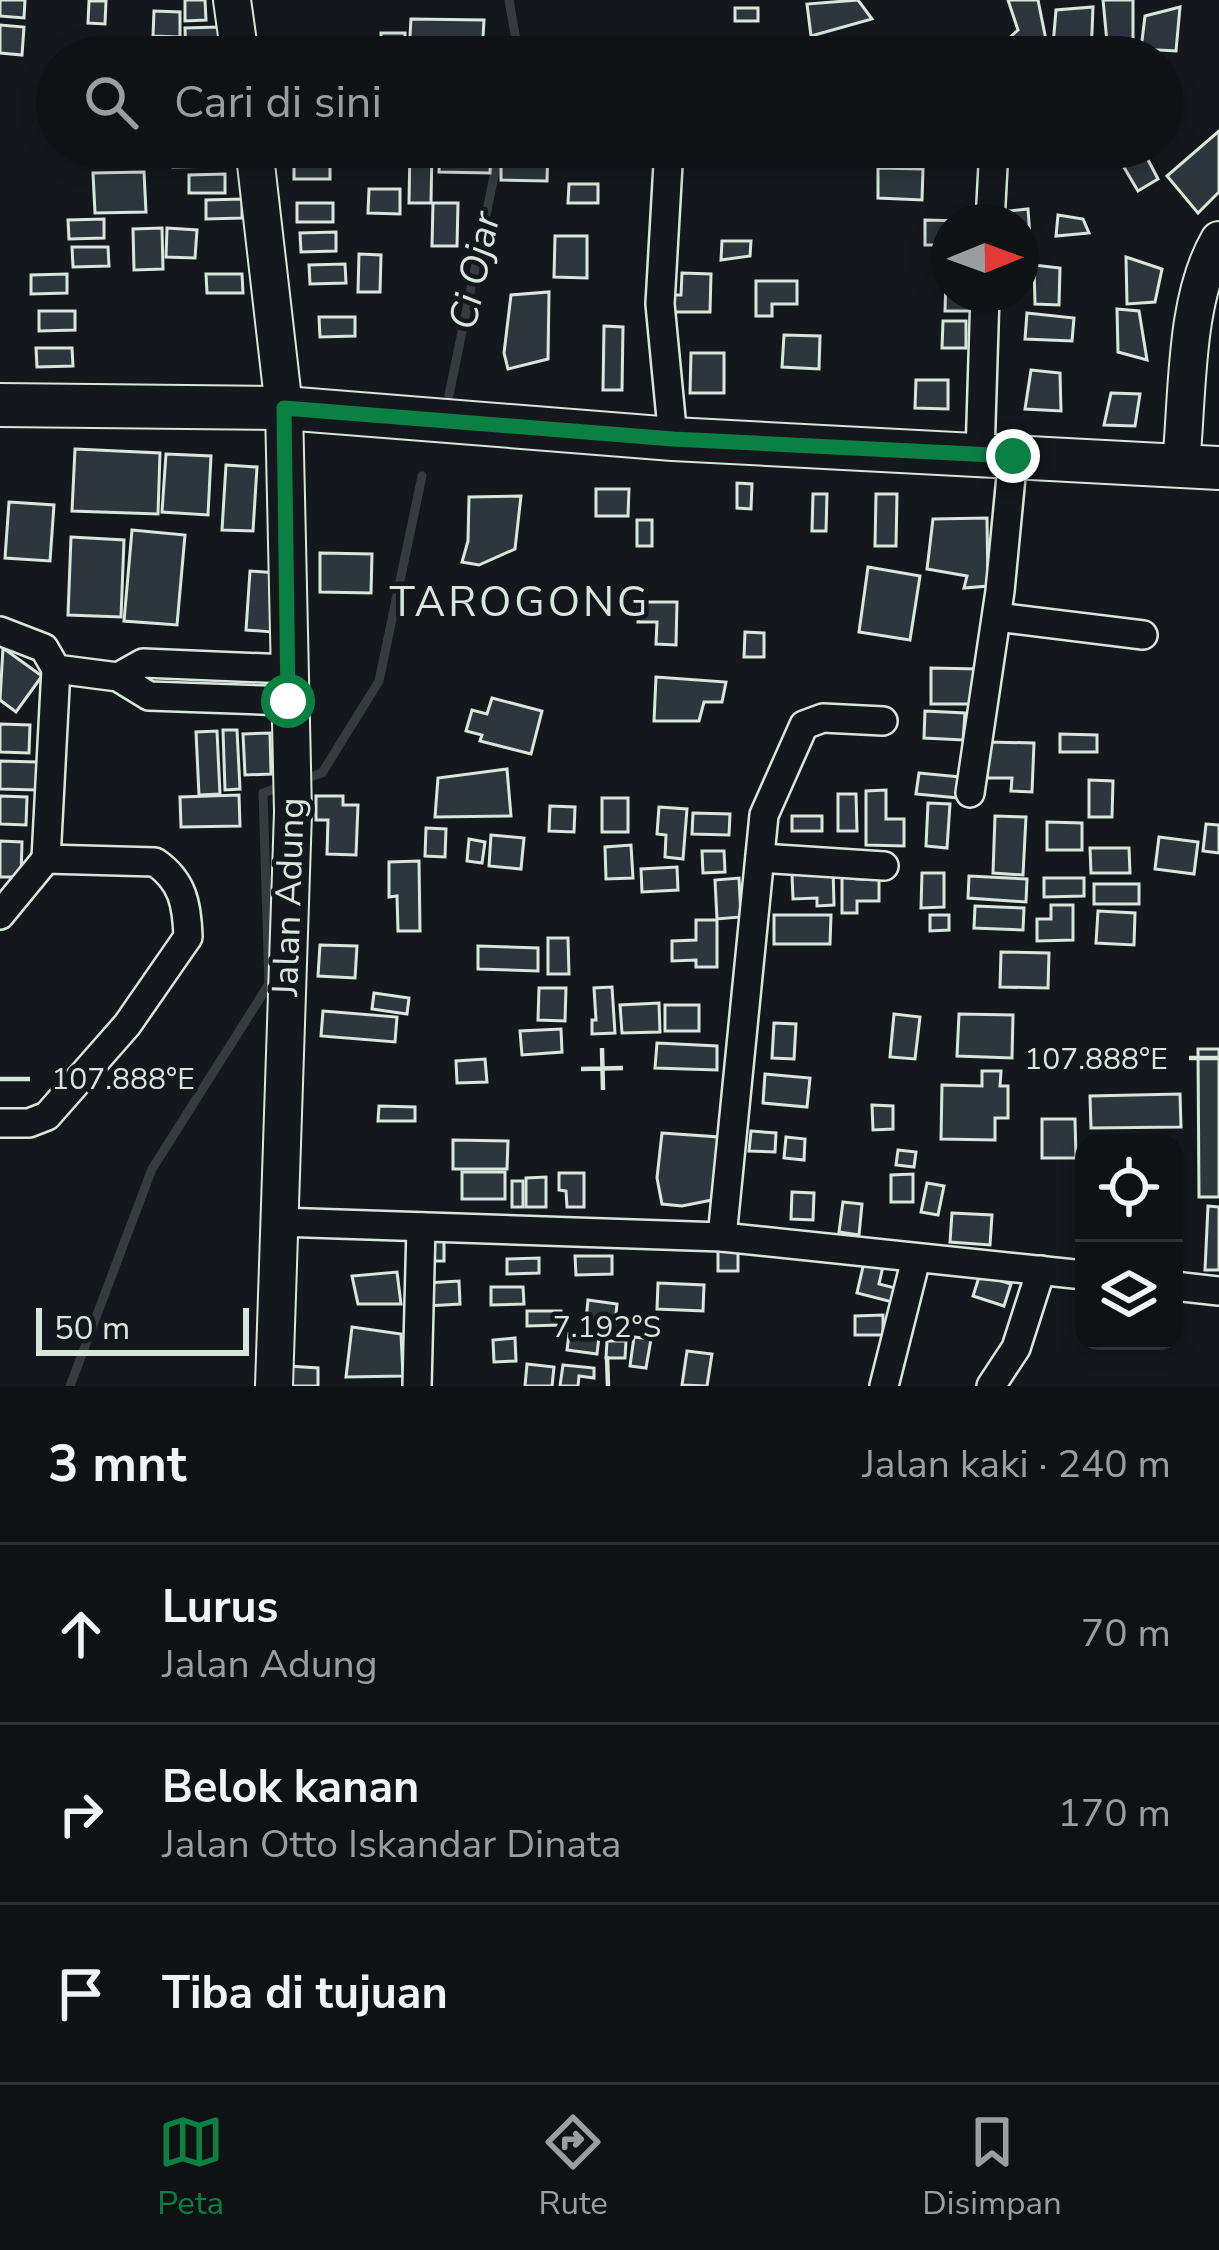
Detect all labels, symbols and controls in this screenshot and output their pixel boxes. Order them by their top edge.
search box [36,36,1183,168]
icon: search [78,69,144,135]
text: Cari di sini [174,72,382,133]
north arrow [931,204,1039,312]
water label: Ci Ojar [437,206,514,335]
route end [986,429,1040,483]
district label: TAROGONG [389,574,651,631]
route start [261,674,315,728]
street label: Jalan Adung [261,797,317,998]
text: 107.888°E [1024,1039,1168,1080]
text: 107.888°E [51,1059,195,1100]
map controls [1075,1134,1183,1350]
button: locate [1075,1134,1183,1242]
button: layers [1075,1242,1183,1350]
scale bar [36,1302,249,1355]
text: 50 m [54,1306,130,1351]
text: 7.192°S [553,1307,661,1348]
text: 3 mnt [48,1429,187,1499]
text: Jalan kaki · 240 m [862,1438,1171,1491]
text: Lurus [162,1577,279,1638]
icon: ahead [48,1601,114,1667]
text: 70 m [1081,1607,1171,1660]
text: Jalan Adung [162,1638,378,1691]
text: Belok kanan [162,1757,419,1818]
icon: right [48,1781,114,1847]
text: 170 m [1057,1787,1171,1840]
text: Jalan Otto Iskandar Dinata [162,1818,621,1871]
icon: arrive [48,1961,114,2027]
text: Tiba di tujuan [162,1963,448,2024]
tab: Peta [157,2109,224,2226]
tab: Rute [538,2109,608,2226]
tab: Disimpan [922,2109,1062,2226]

